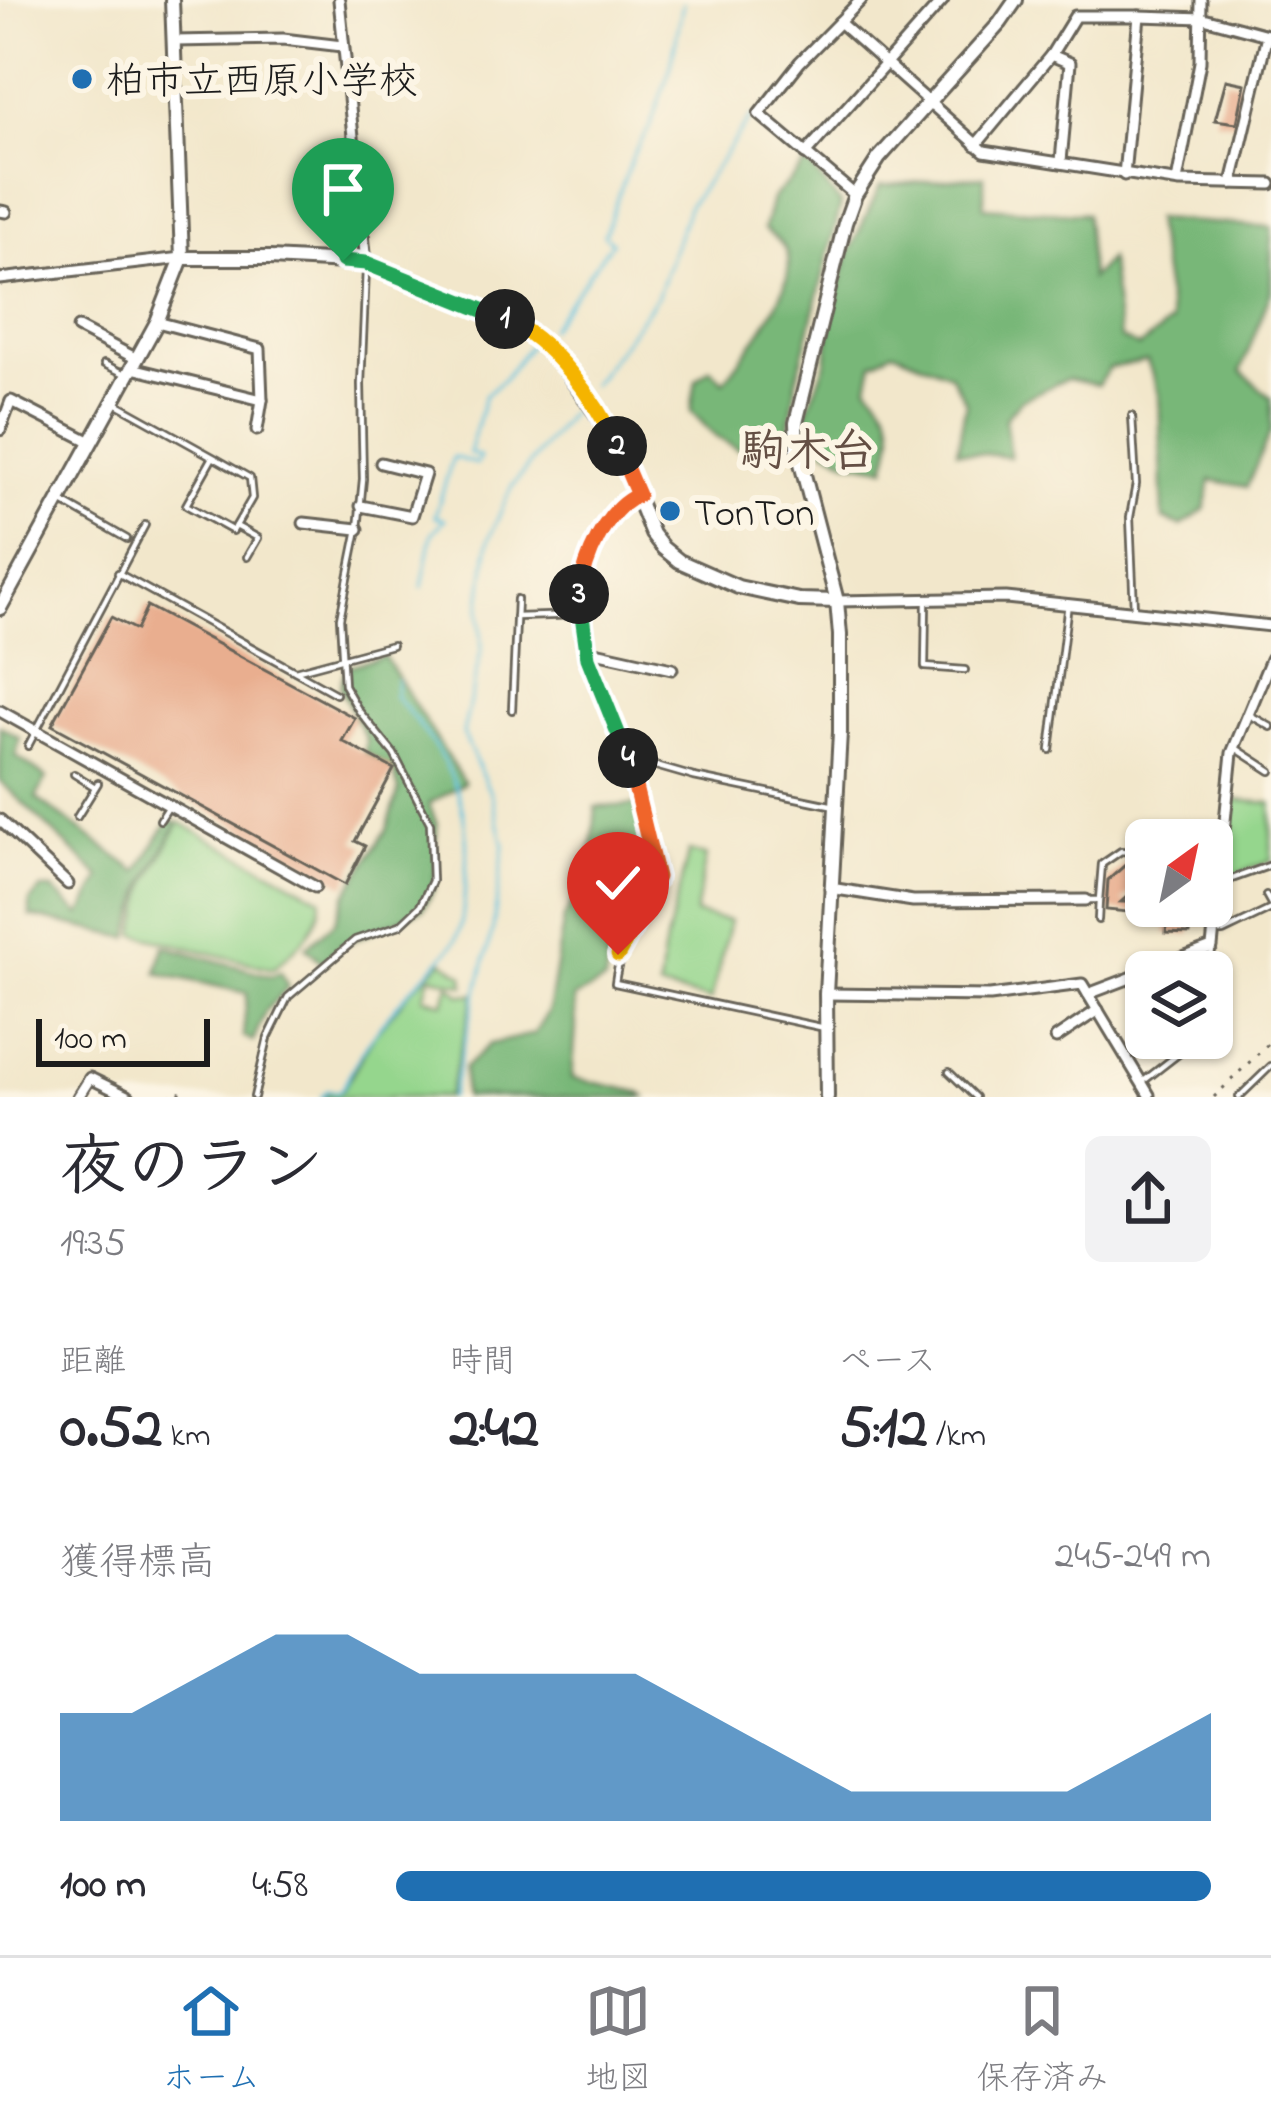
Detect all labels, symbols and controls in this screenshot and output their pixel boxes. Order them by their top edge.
place label: 柏市立西原小学校 [106,55,418,112]
marker: 柏市立西原小学校 [69,66,95,92]
pin [292,138,394,261]
icon: arrive [310,156,376,222]
pin: 1 [475,289,535,349]
text: 1 [500,295,510,343]
pin: 2 [587,416,647,476]
district label: 駒木台 [740,421,876,487]
text: 2 [609,422,625,470]
place label: TonTon [694,487,815,544]
marker: TonTon [657,498,683,524]
pin: 3 [549,564,609,624]
text: 3 [572,570,586,618]
pin: 4 [598,728,658,788]
text: 4 [621,734,635,782]
north arrow [1125,819,1233,927]
map controls [1125,819,1233,1059]
pin [567,832,669,955]
icon: check [585,850,651,916]
button: layers [1125,951,1233,1059]
scale bar [36,1013,210,1066]
text: 100 m [54,1016,127,1064]
text: 夜のラン [60,1123,324,1219]
button: share [1085,1136,1211,1262]
text: 19:35 [60,1216,126,1273]
text: 距離 [60,1339,126,1387]
text: 時間 [450,1339,516,1387]
text: ペース [839,1339,936,1387]
text: 0.52 [60,1387,162,1474]
text: 2:42 [450,1387,539,1474]
text: 5:12 [839,1387,928,1474]
text: km [162,1413,211,1461]
text: /km [928,1413,986,1461]
text: 245–249 m [1055,1529,1211,1586]
text: 獲得標高 [60,1536,216,1593]
text: 100 m [60,1858,146,1915]
text: 4:58 [252,1858,308,1915]
tab: ホーム [163,1978,260,2104]
tab: 地図 [585,1978,651,2104]
tab: 保存済み [976,1978,1108,2104]

